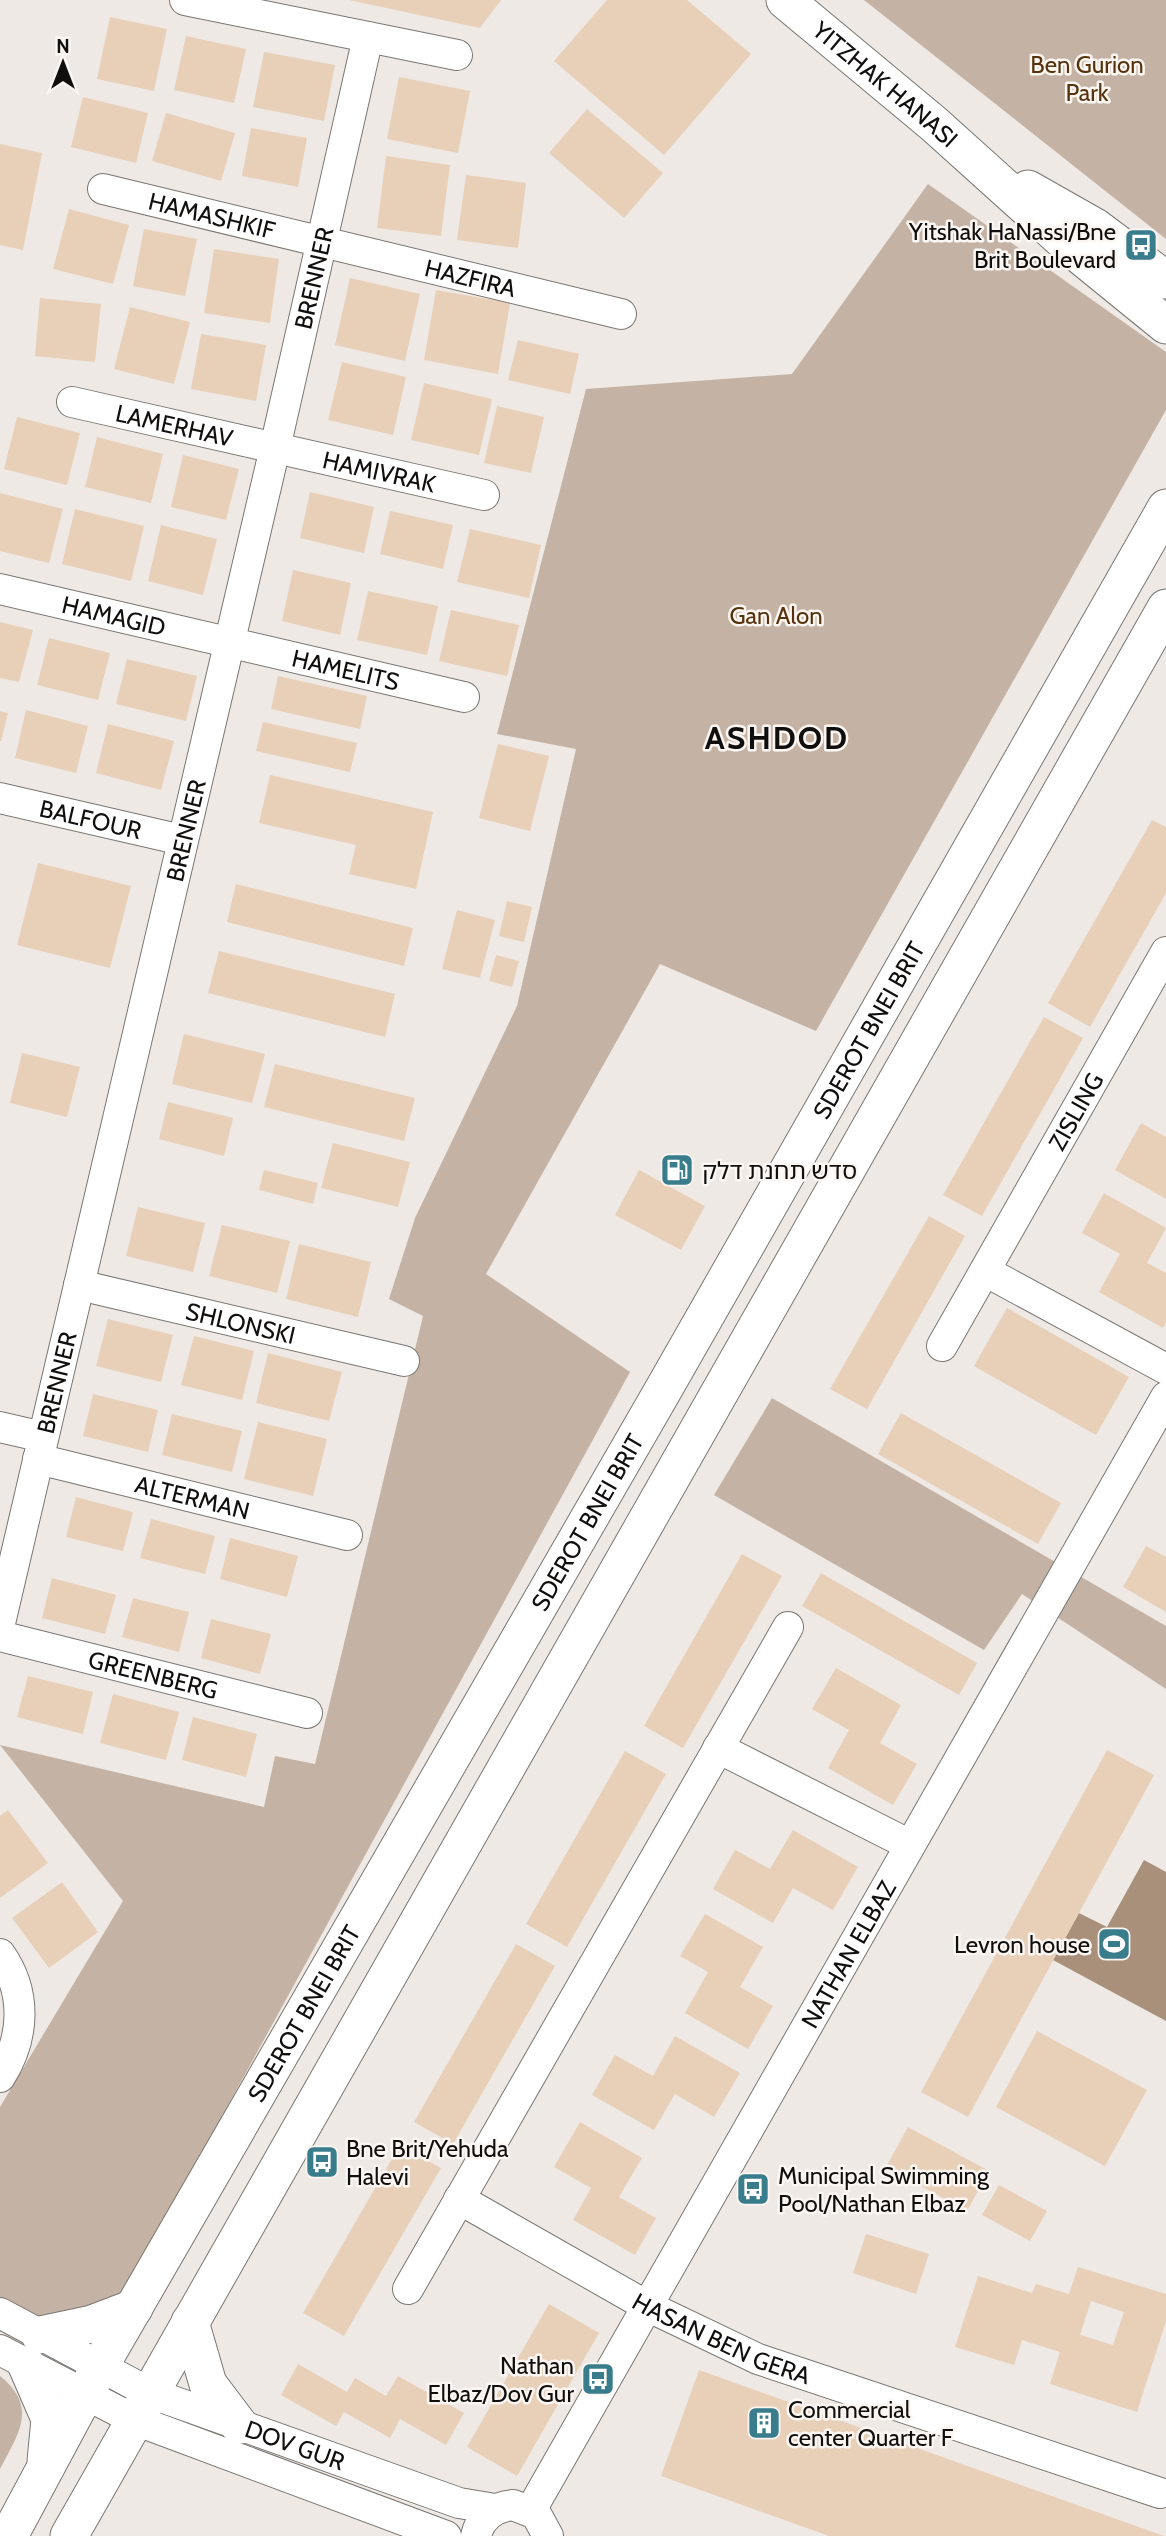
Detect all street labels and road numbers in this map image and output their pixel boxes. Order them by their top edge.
street label: YITZHAK HANASI [806,14,964,153]
street label: HAMASHKIF [146,186,279,245]
street label: BRENNER [288,224,339,332]
street label: HAZFIRA [422,253,519,303]
street label: LAMERHAV [113,398,236,452]
street label: HAMIVRAK [320,445,439,498]
street label: HAMAGID [59,589,169,642]
street label: HAMELITS [289,643,402,696]
street label: BRENNER [160,776,212,884]
street label: BALFOUR [37,793,145,845]
street label: SDEROT BNEI BRIT [806,936,930,1124]
street label: ZISLING [1042,1067,1109,1155]
street label: SHLONSKI [183,1296,298,1350]
street label: BRENNER [30,1328,82,1436]
street label: SDEROT BNEI BRIT [525,1429,649,1616]
street label: ALTERMAN [132,1469,253,1525]
street label: GREENBERG [86,1644,221,1705]
street label: NATHAN ELBAZ [795,1875,902,2033]
street label: SDEROT BNEI BRIT [241,1920,366,2107]
street label: HASAN BEN GERA [628,2286,814,2390]
street label: DOV GUR [241,2414,349,2476]

